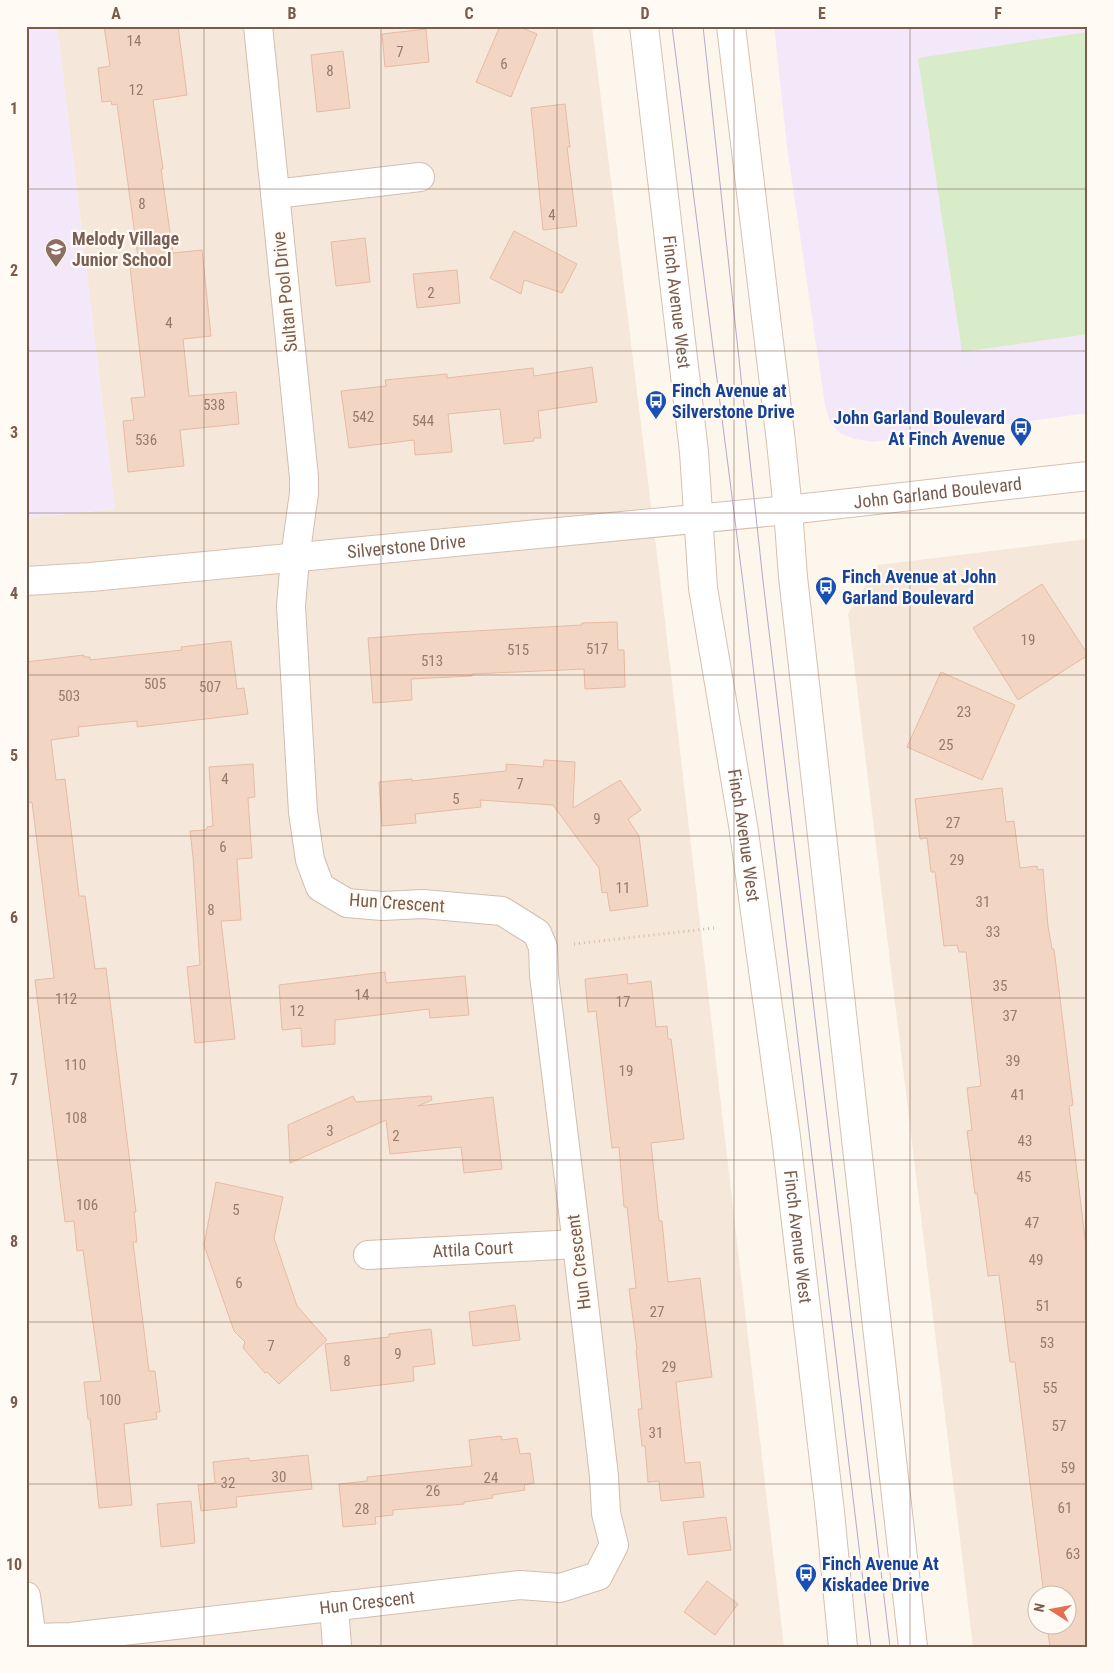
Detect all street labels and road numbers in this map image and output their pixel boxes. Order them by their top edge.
street label: Sultan Pool Drive [268,231,301,353]
street label: Finch Avenue West [659,234,695,370]
street label: John Garland Boulevard [852,473,1023,512]
street label: Silverstone Drive [346,530,467,562]
street label: Finch Avenue West [724,767,764,903]
street label: Hun Crescent [349,889,445,916]
street label: Finch Avenue West [780,1169,816,1305]
street label: Hun Crescent [562,1213,595,1311]
street label: Attila Court [432,1236,514,1262]
street label: Hun Crescent [318,1586,416,1618]

